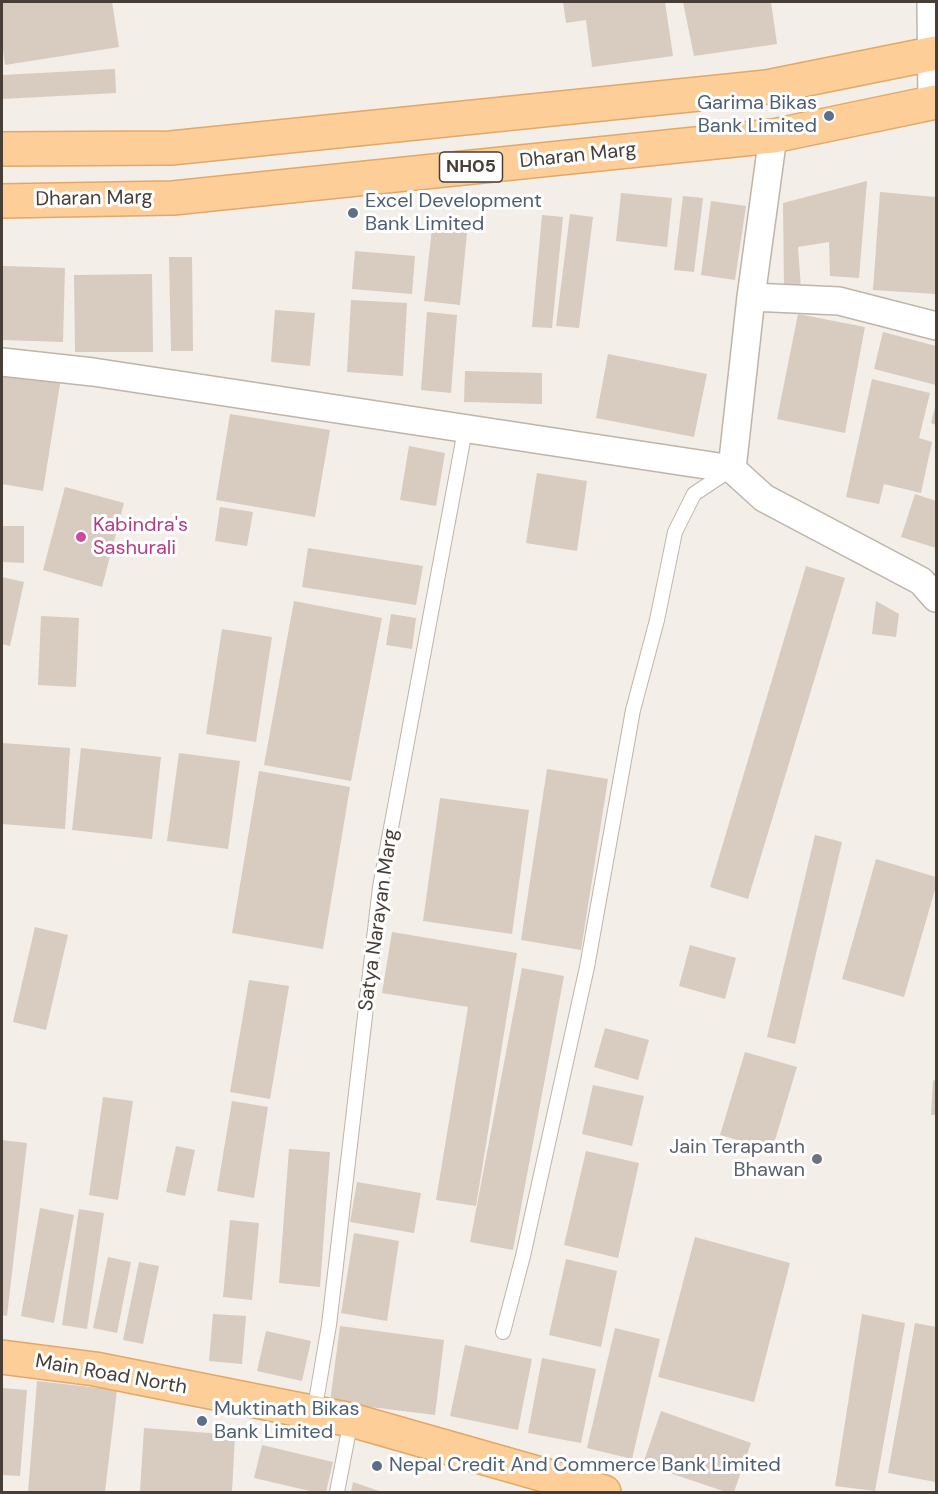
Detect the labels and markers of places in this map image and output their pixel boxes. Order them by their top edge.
place label: Garima Bikas Bank Limited [697,92,817,139]
marker: Garima Bikas Bank Limited [822,109,836,123]
place label: Excel Development Bank Limited [365,190,542,237]
marker: Excel Development Bank Limited [346,206,360,220]
place label: Kabindra's Sashurali [93,514,188,561]
marker: Kabindra's Sashurali [74,530,88,544]
place label: Jain Terapanth Bhawan [669,1136,805,1183]
marker: Jain Terapanth Bhawan [810,1152,824,1166]
place label: Muktinath Bikas Bank Limited [214,1398,360,1445]
marker: Muktinath Bikas Bank Limited [195,1414,209,1428]
place label: Nepal Credit And Commerce Bank Limited [389,1454,781,1478]
marker: Nepal Credit And Commerce Bank Limited [370,1459,384,1473]

